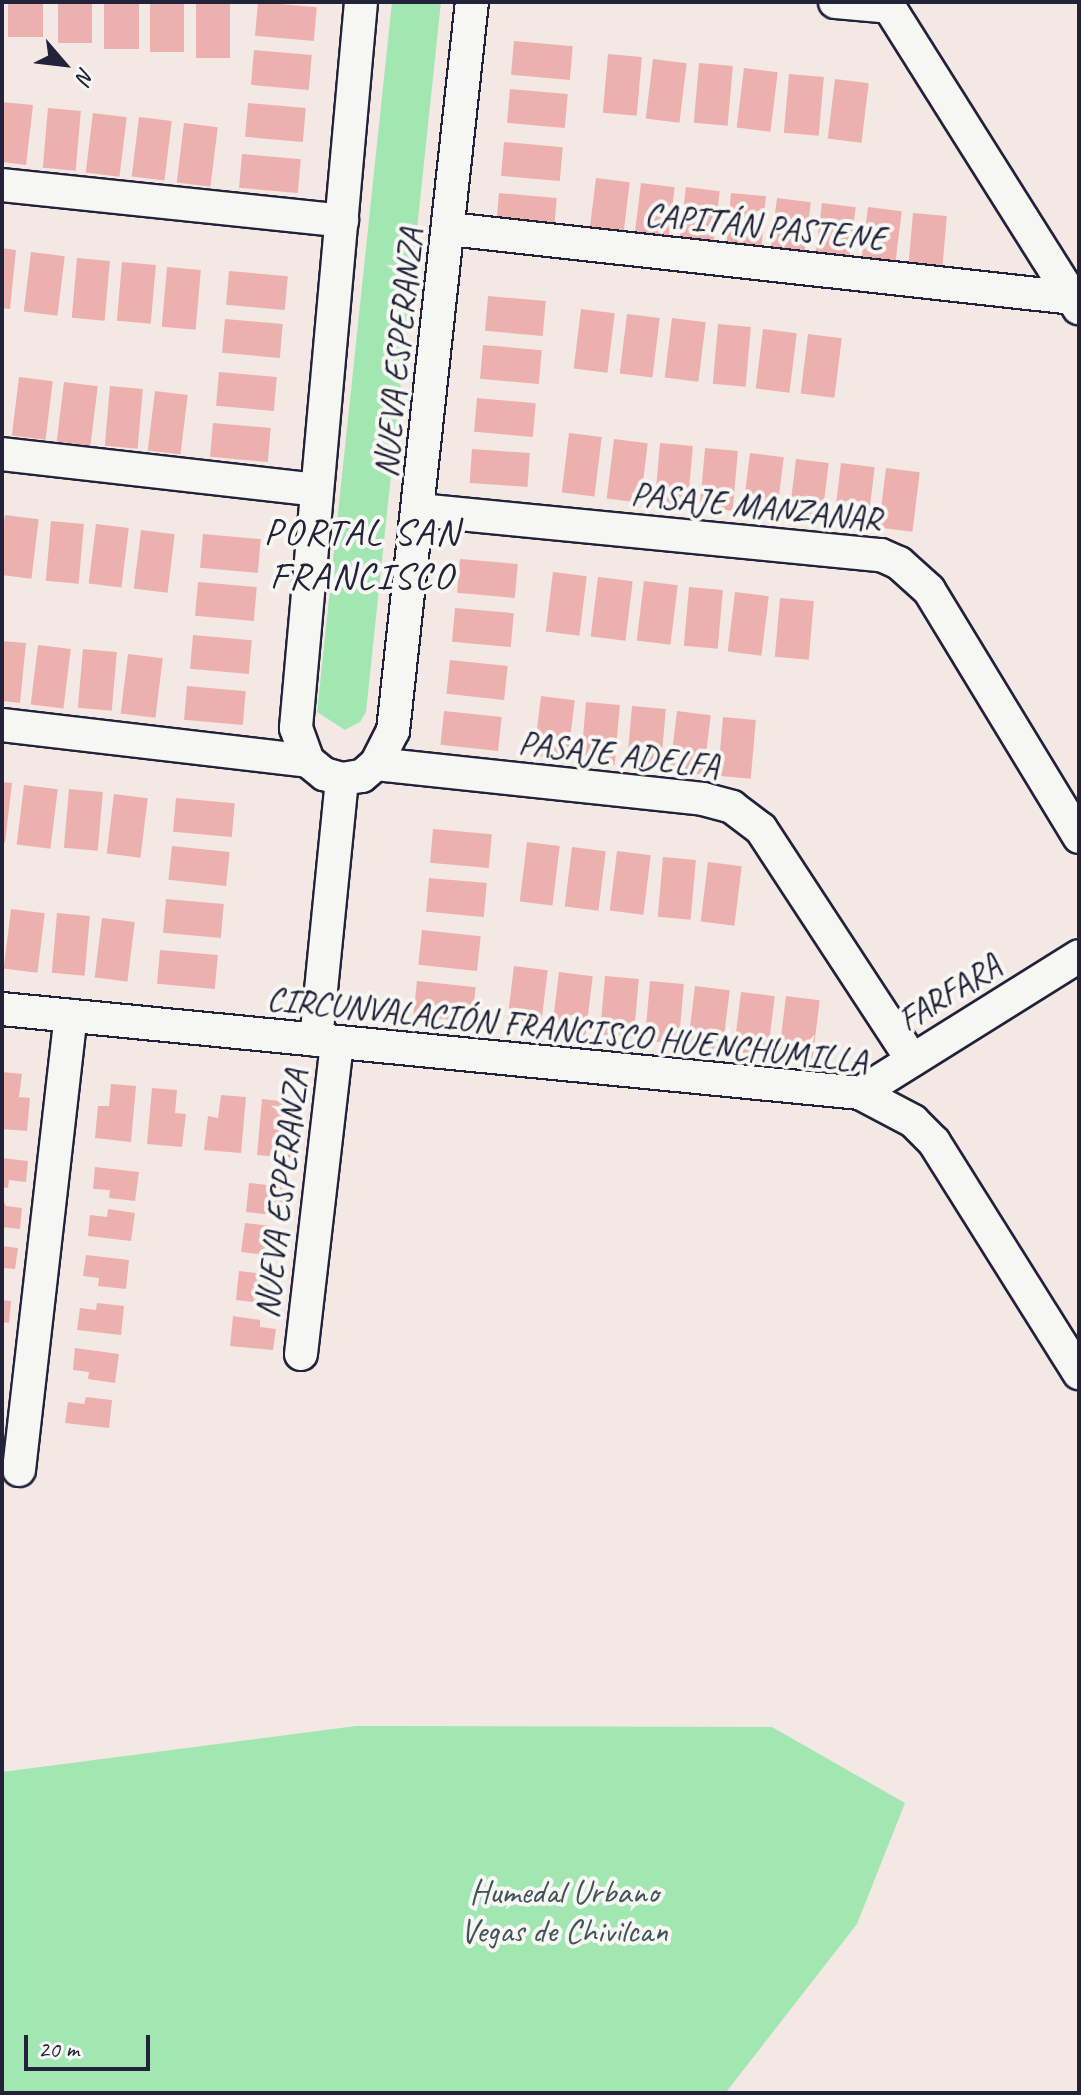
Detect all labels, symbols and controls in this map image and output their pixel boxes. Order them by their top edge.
north arrow [24,24,104,104]
text: N [70,63,101,88]
street label: CAPITÁN PASTENE [642,193,888,259]
street label: NUEVA ESPERANZA [365,226,431,480]
street label: PASAJE MANZANAR [629,473,883,539]
district label: PORTAL SAN FRANCISCO [265,509,459,598]
street label: PASAJE ADELFA [516,721,722,787]
street label: FARFARA [890,945,1008,1039]
street label: CIRCUNVALACIÓN FRANCISCO HUENCHUMILLA [266,977,868,1081]
street label: NUEVA ESPERANZA [245,1067,317,1321]
park label: Humedal Urbano Vegas de Chivilcan [460,1871,668,1950]
scale bar [28,2019,154,2069]
text: 20 m [38,2034,79,2064]

